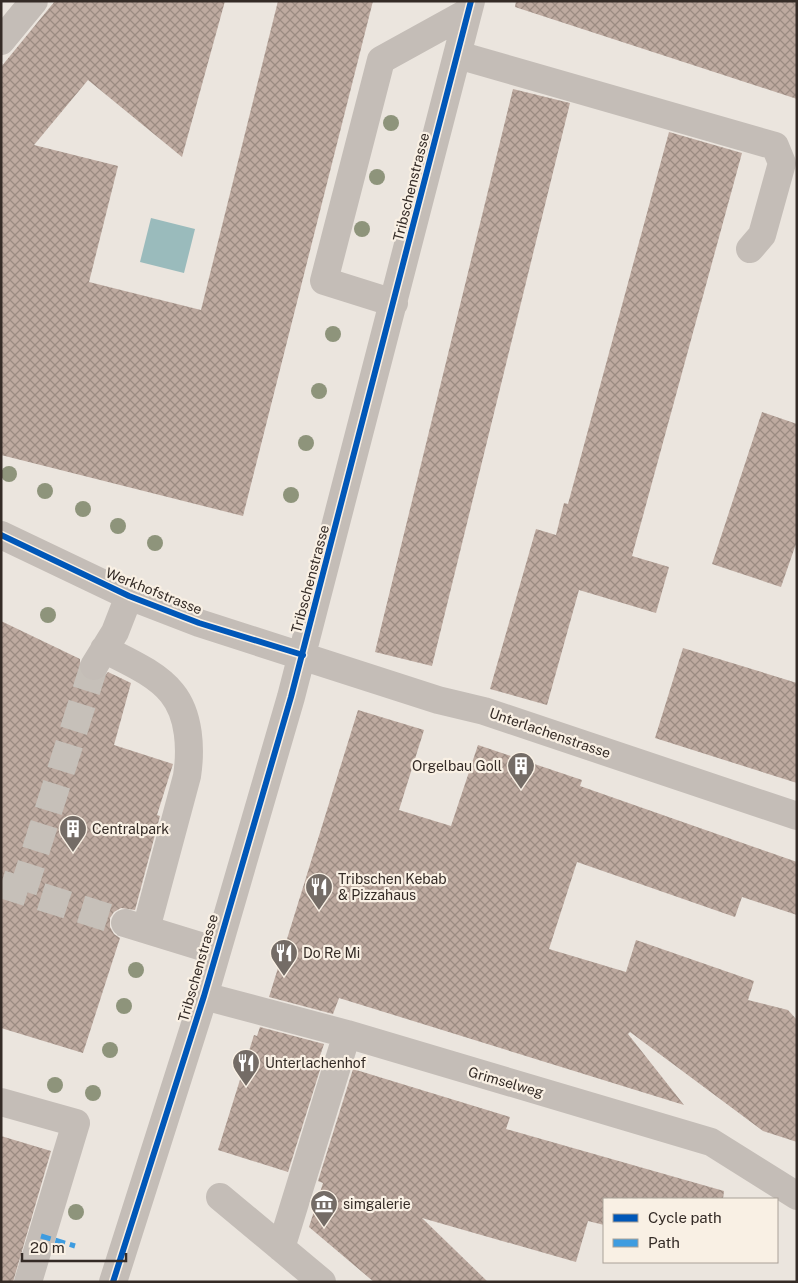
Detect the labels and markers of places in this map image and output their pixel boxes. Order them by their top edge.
building icon: Orgelbau Goll [506,751,536,790]
place label: Orgelbau Goll [412,758,502,774]
building icon: Centralpark [58,814,88,853]
place label: Centralpark [92,821,169,837]
place label: Tribschen Kebab & Pizzahaus [338,871,447,903]
restaurant icon: Tribschen Kebab & Pizzahaus [304,872,334,911]
restaurant icon: Do Re Mi [269,938,299,977]
place label: Do Re Mi [303,945,360,961]
restaurant icon: Unterlachenhof [231,1048,261,1087]
place label: Unterlachenhof [265,1055,366,1071]
museum icon: simgalerie [309,1189,339,1228]
place label: simgalerie [343,1196,411,1212]

